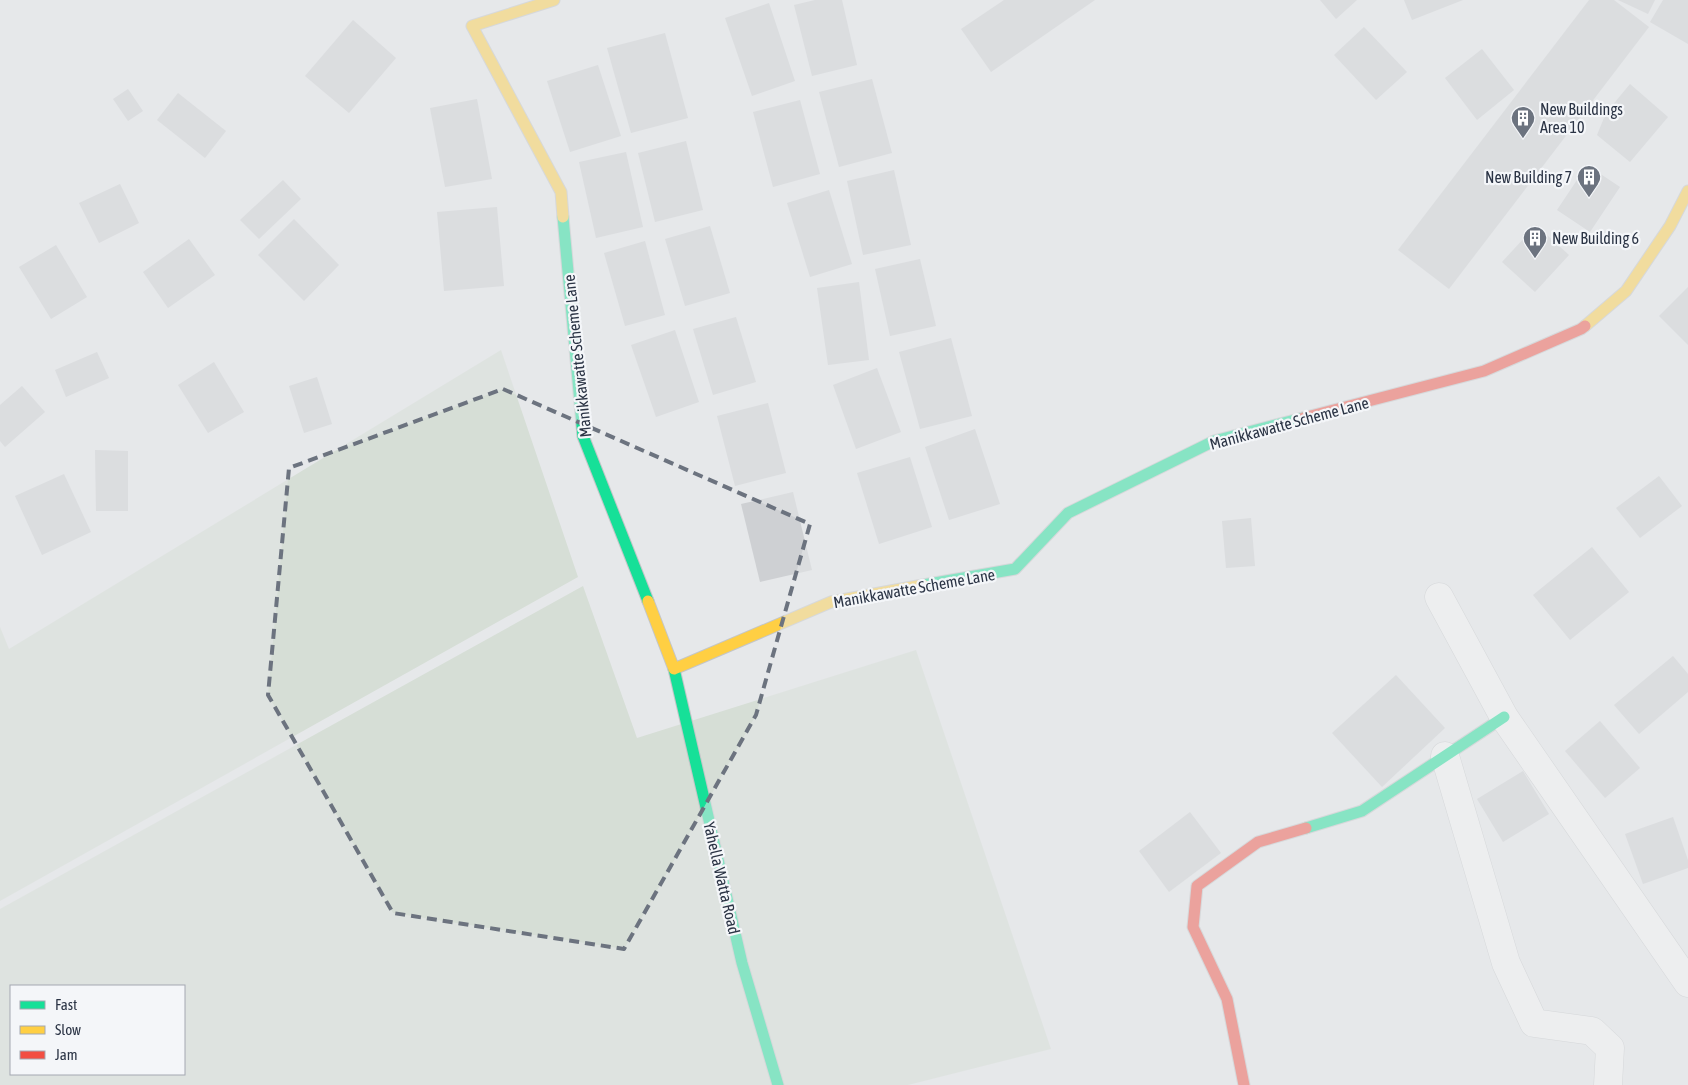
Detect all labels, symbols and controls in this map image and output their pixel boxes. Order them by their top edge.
place label: New Buildings Area 10 [1540,100,1623,136]
building icon: New Buildings Area 10 [1510,105,1536,139]
building icon: New Building 7 [1576,164,1602,198]
place label: New Building 7 [1485,168,1572,187]
building icon: New Building 6 [1522,225,1548,259]
place label: New Building 6 [1552,229,1639,248]
street label: Manikkawatte Scheme Lane [559,274,595,438]
street label: Manikkawatte Scheme Lane [1208,393,1370,453]
street label: Manikkawatte Scheme Lane [832,565,996,611]
street label: Yahella Watta Road [700,820,744,936]
legend [10,985,185,1075]
text: Fast [55,996,77,1013]
text: Slow [55,1021,81,1038]
text: Jam [55,1046,78,1063]

